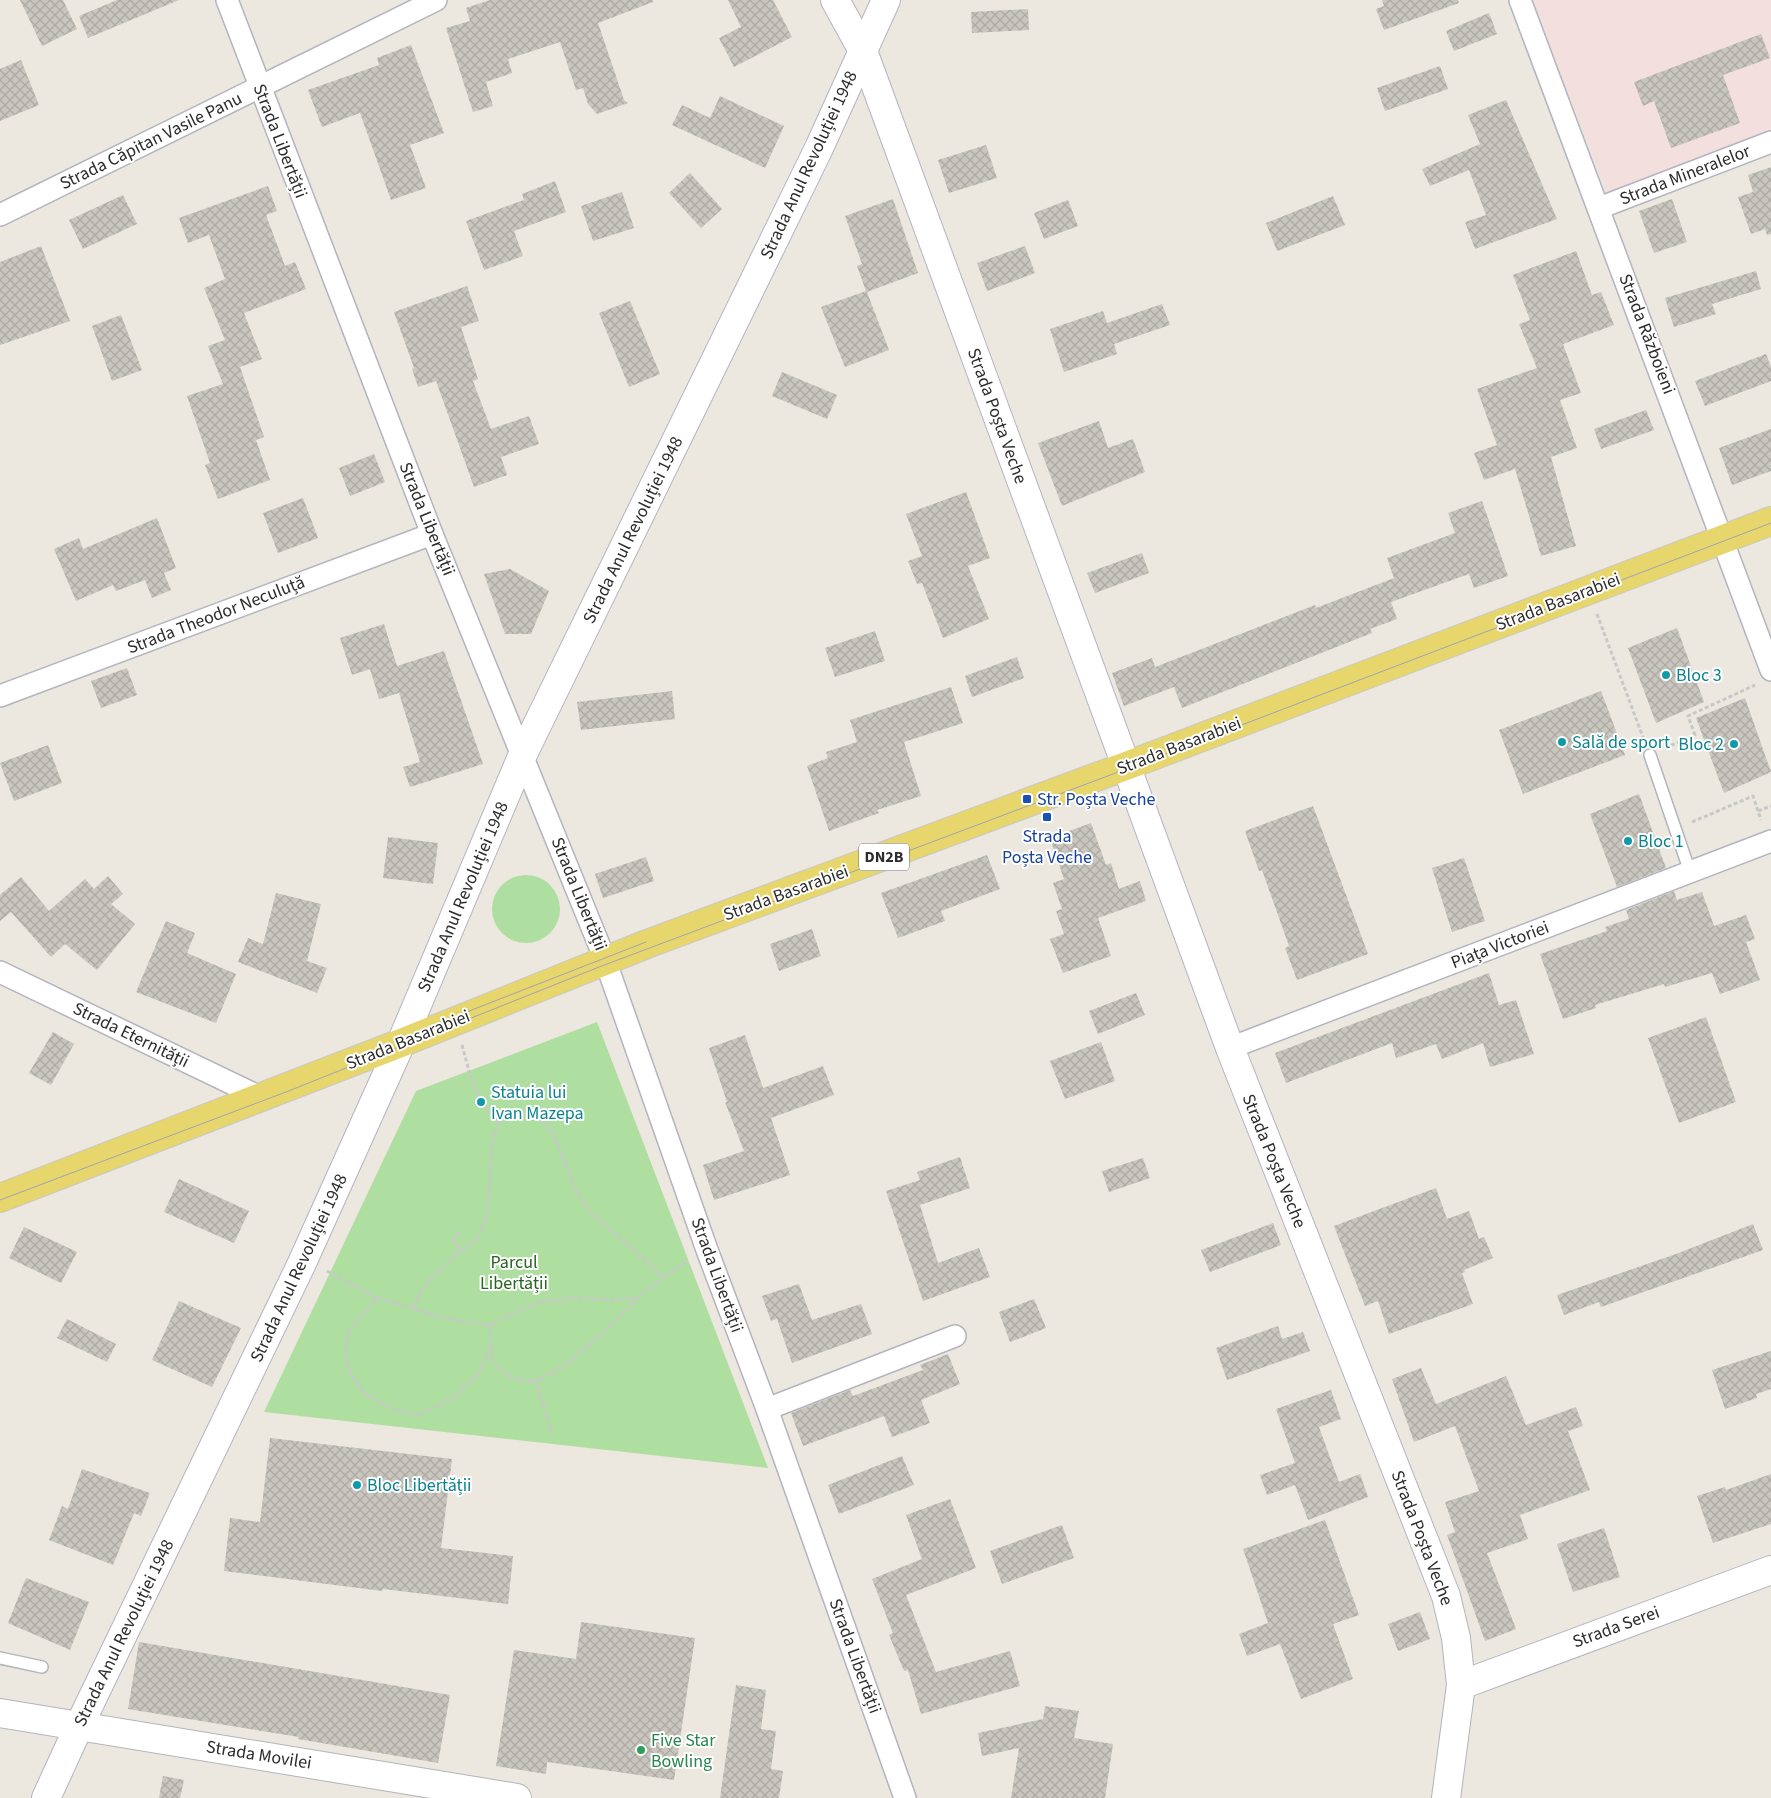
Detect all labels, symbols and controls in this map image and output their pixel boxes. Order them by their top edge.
street label: Strada Anul Revoluției 1948 [754,67,864,263]
street label: Strada Libertății [247,80,313,202]
street label: Strada Căpitan Vasile Panu [56,86,246,196]
street label: Strada Mineralelor [1616,138,1755,211]
street label: Strada Războieni [1613,270,1681,398]
street label: Strada Poșta Veche [961,345,1033,487]
street label: Strada Anul Revoluției 1948 [577,432,689,628]
street label: Strada Libertății [393,458,461,580]
street label: Strada Basarabiei [1492,567,1624,637]
street label: Strada Theodor Neculuță [124,570,308,660]
place label: Bloc 3 [1676,663,1722,688]
marker: Bloc 3 [1660,669,1672,681]
street label: Strada Basarabiei [1113,711,1245,781]
place label: Sală de sport [1572,730,1670,755]
place label: Bloc 2 [1678,732,1724,757]
marker: Sală de sport [1556,736,1568,748]
marker: Bloc 2 [1728,738,1740,750]
place label: Str. Poșta Veche [1037,787,1156,812]
marker: Str. Poșta Veche [1021,793,1033,805]
street label: Strada Anul Revoluției 1948 [411,798,515,996]
marker: Strada Poșta Veche [1041,811,1053,823]
place label: Strada Poșta Veche [1002,824,1092,870]
place label: Bloc 1 [1638,829,1684,854]
street label: Strada Libertății [545,833,613,955]
marker: Bloc 1 [1622,835,1634,847]
road number: DN2B [859,844,909,870]
street label: Strada Basarabiei [720,859,852,927]
street label: Piața Victoriei [1447,915,1553,975]
street label: Strada Eternității [69,996,193,1074]
street label: Strada Basarabiei [342,1004,474,1076]
place label: Statuia lui Ivan Mazepa [491,1080,584,1126]
street label: Strada Poșta Veche [1236,1090,1312,1232]
marker: Statuia lui Ivan Mazepa [475,1096,487,1108]
street label: Strada Anul Revoluției 1948 [244,1170,354,1366]
street label: Strada Libertății [685,1214,749,1336]
park label: Parcul Libertății [480,1250,548,1296]
street label: Strada Poșta Veche [1385,1467,1459,1609]
place label: Bloc Libertății [367,1473,472,1498]
marker: Bloc Libertății [351,1479,363,1491]
street label: Strada Anul Revoluției 1948 [68,1535,180,1731]
street label: Strada Libertății [823,1595,887,1717]
street label: Strada Serei [1569,1600,1663,1654]
place label: Five Star Bowling [651,1728,716,1774]
street label: Strada Movilei [205,1734,313,1776]
marker: Five Star Bowling [635,1744,647,1756]

